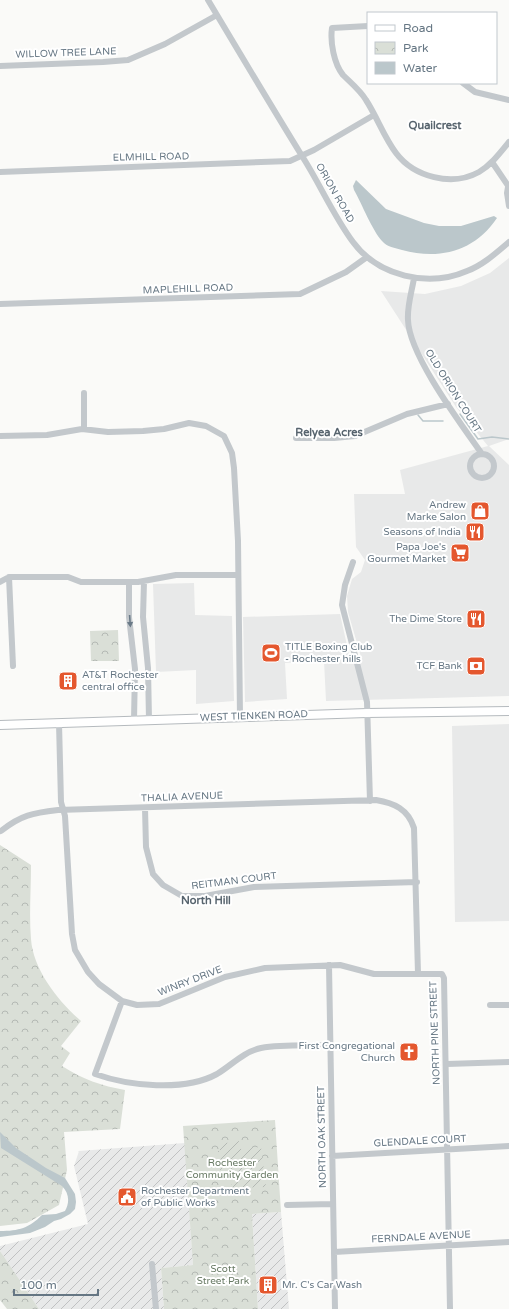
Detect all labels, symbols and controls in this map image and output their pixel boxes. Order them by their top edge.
legend [367,12,497,84]
text: Road [403,21,433,35]
text: Park [403,41,429,55]
street label: WILLOW TREE LANE [15,45,117,61]
text: Water [403,61,438,75]
district label: Quailcrest [409,119,462,132]
street label: ELMHILL ROAD [113,150,189,164]
street label: ORION ROAD [313,161,357,225]
street label: MAPLEHILL ROAD [143,281,233,297]
street label: OLD ORION COURT [422,347,484,435]
district label: Relyea Acres [295,426,363,440]
place label: Andrew Marke Salon [407,499,466,523]
shop icon: Andrew Marke Salon [469,500,491,522]
restaurant icon: Seasons of India [464,521,486,543]
place label: Seasons of India [383,526,461,538]
place label: Papa Joe's Gourmet Market [367,541,446,565]
supermarket icon: Papa Joe's Gourmet Market [449,542,471,564]
restaurant icon: The Dime Store [465,608,487,630]
place label: The Dime Store [389,613,462,625]
one-way arrow [126,615,133,627]
place label: TITLE Boxing Club - Rochester hills [285,641,372,665]
sports icon: TITLE Boxing Club - Rochester hills [260,642,282,664]
bank icon: TCF Bank [465,655,487,677]
place label: TCF Bank [416,660,463,672]
place label: AT&T Rochester central office [82,669,158,693]
building icon: AT&T Rochester central office [57,670,79,692]
street label: WEST TIENKEN ROAD [200,708,308,724]
street label: THALIA AVENUE [141,790,223,804]
street label: REITMAN COURT [191,870,277,892]
district label: North Hill [181,894,231,907]
street label: WINRY DRIVE [156,963,224,999]
street label: NORTH PINE STREET [427,981,443,1085]
place label: First Congregational Church [299,1040,395,1064]
church icon: First Congregational Church [398,1041,420,1063]
street label: NORTH OAK STREET [315,1086,329,1188]
street label: GLENDALE COURT [373,1133,467,1149]
park label: Rochester Community Garden [186,1157,278,1181]
place label: Rochester Department of Public Works [141,1185,249,1209]
public building icon: Rochester Department of Public Works [116,1186,138,1208]
street label: FERNDALE AVENUE [371,1228,471,1246]
park label: Scott Street Park [197,1263,250,1287]
scale bar [14,1271,98,1297]
building icon: Mr. C's Car Wash [257,1274,279,1296]
text: 100 m [20,1278,57,1292]
place label: Mr. C's Car Wash [282,1279,362,1291]

